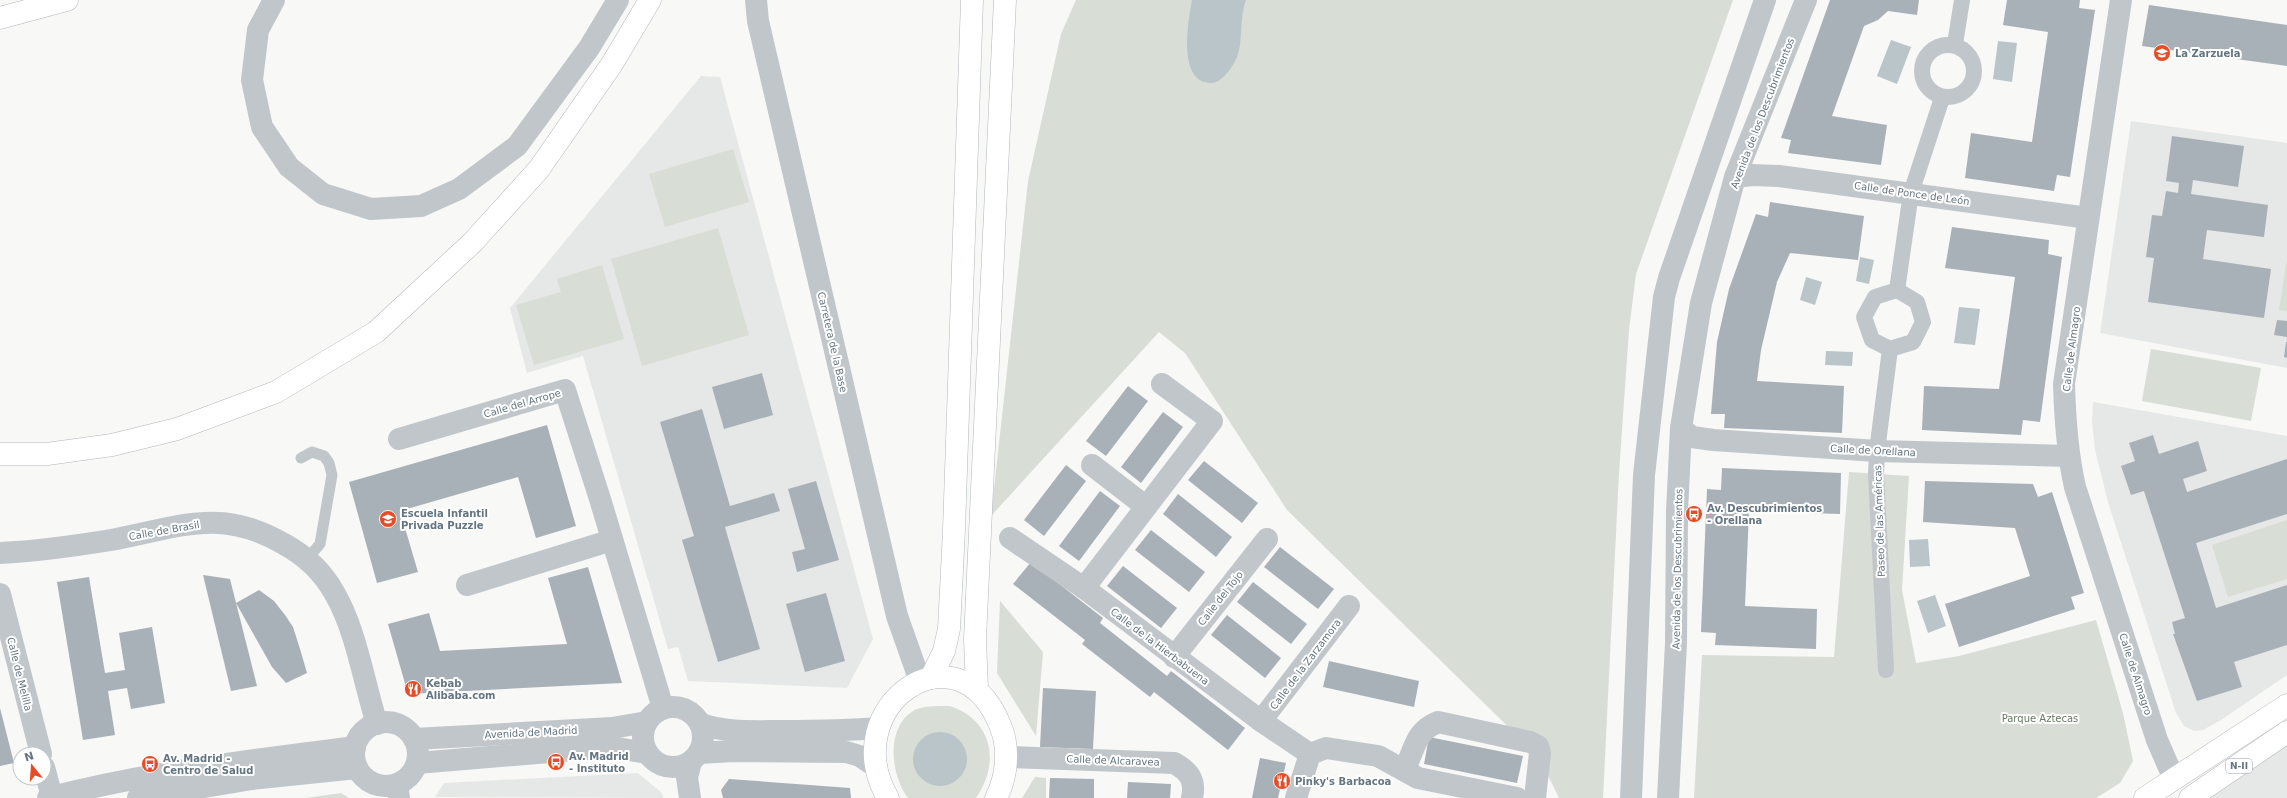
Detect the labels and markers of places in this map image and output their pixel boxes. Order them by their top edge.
school or university icon: La Zarzuela [2152,43,2172,63]
place label: La Zarzuela [2175,48,2240,59]
place label: Av. Descubrimientos - Orellana [1707,503,1822,526]
bus stop icon: Av. Descubrimientos - Orellana [1684,504,1704,524]
place label: Escuela Infantil Privada Puzzle [401,508,488,531]
school or university icon: Escuela Infantil Privada Puzzle [378,509,398,529]
place label: Kebab Alibaba.com [426,678,495,701]
restaurant icon: Kebab Alibaba.com [403,679,423,699]
place label: Av. Madrid - Instituto [569,751,629,774]
bus stop icon: Av. Madrid - Instituto [546,752,566,772]
place label: Av. Madrid - Centro de Salud [163,753,253,776]
bus stop icon: Av. Madrid - Centro de Salud [140,754,160,774]
restaurant icon: Pinky's Barbacoa [1272,771,1292,791]
place label: Pinky's Barbacoa [1295,776,1391,787]

